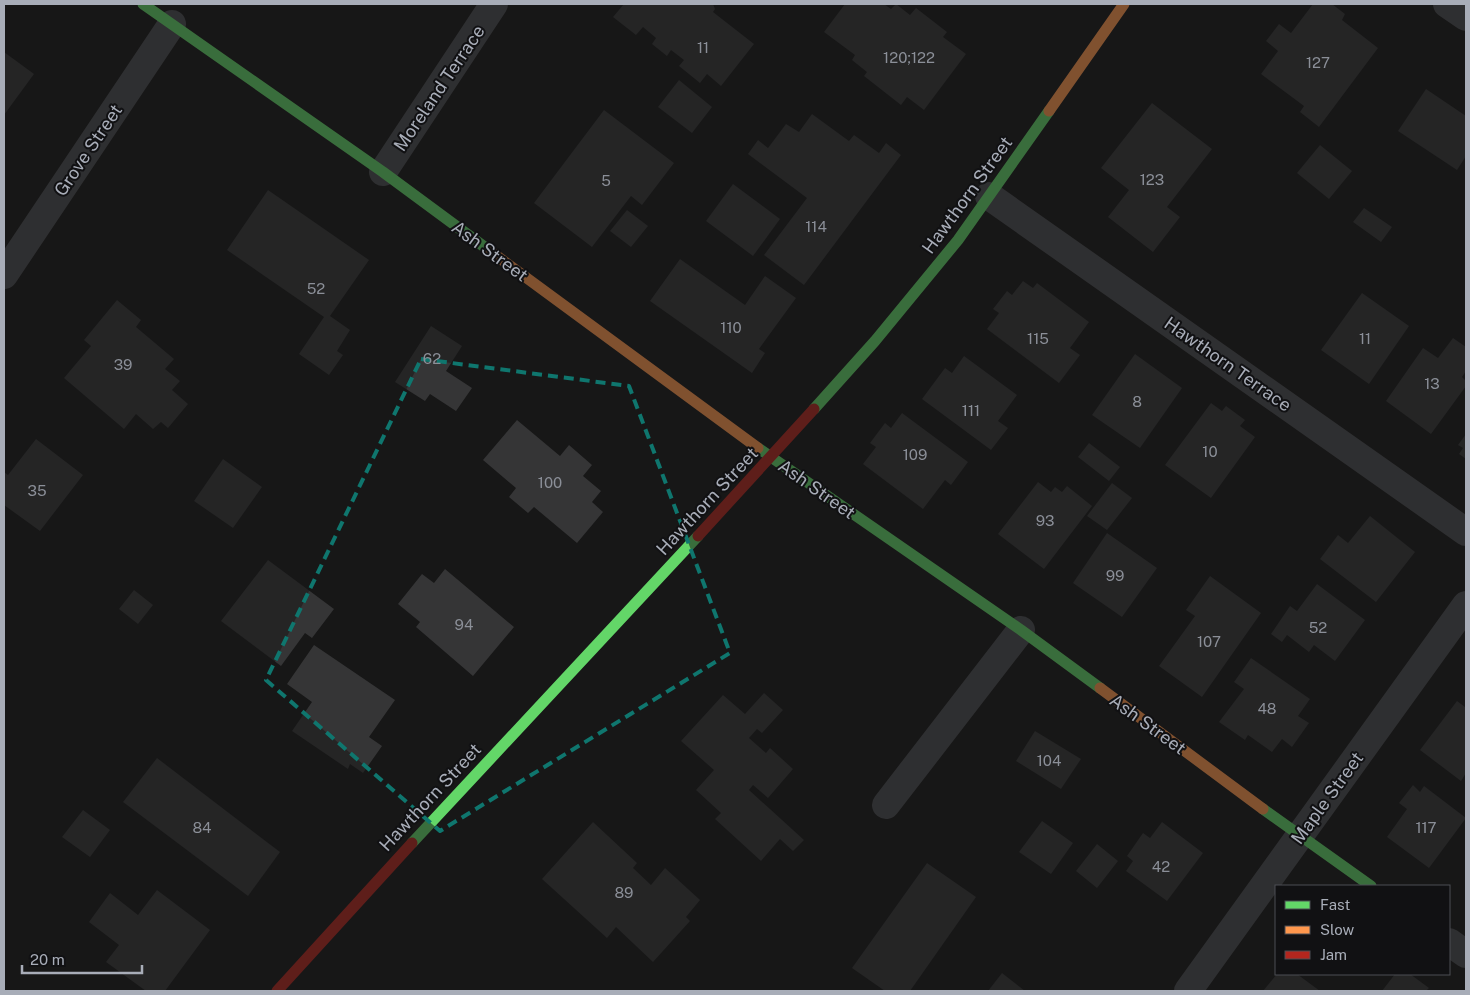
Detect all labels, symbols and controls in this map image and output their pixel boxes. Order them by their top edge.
street label: Moreland Terrace [389,21,489,155]
house number: 11 [697,39,709,56]
house number: 120;122 [883,49,935,66]
house number: 127 [1306,54,1330,71]
street label: Grove Street [50,100,126,200]
street label: Hawthorn Street [918,132,1016,258]
house number: 123 [1140,171,1164,188]
house number: 5 [601,172,611,189]
street label: Ash Street [448,216,532,286]
house number: 114 [805,218,827,235]
house number: 52 [307,280,325,297]
street label: Hawthorn Terrace [1161,312,1295,416]
house number: 110 [720,319,742,336]
house number: 115 [1027,330,1049,347]
house number: 11 [1359,330,1371,347]
house number: 62 [423,350,441,367]
house number: 39 [114,356,132,373]
house number: 13 [1424,375,1440,392]
house number: 8 [1132,393,1142,410]
house number: 111 [962,402,980,419]
street label: Hawthorn Street [652,443,762,559]
house number: 10 [1202,443,1218,460]
house number: 109 [903,446,927,463]
street label: Ash Street [775,455,859,523]
house number: 100 [538,474,562,491]
house number: 35 [27,482,47,499]
house number: 93 [1036,512,1054,529]
house number: 99 [1106,567,1124,584]
house number: 94 [455,616,473,633]
house number: 52 [1309,619,1327,636]
house number: 107 [1197,633,1221,650]
street label: Ash Street [1106,689,1190,759]
house number: 48 [1257,700,1277,717]
street label: Hawthorn Street [375,739,485,855]
street label: Maple Street [1287,748,1367,848]
house number: 104 [1037,752,1061,769]
house number: 84 [192,819,212,836]
house number: 117 [1415,819,1437,836]
house number: 42 [1152,858,1170,875]
house number: 89 [615,884,633,901]
legend [1275,885,1450,975]
text: Fast [1320,896,1350,913]
text: Slow [1320,921,1355,938]
scale bar [22,942,142,974]
text: Jam [1320,946,1347,963]
text: 20 m [30,951,65,968]

